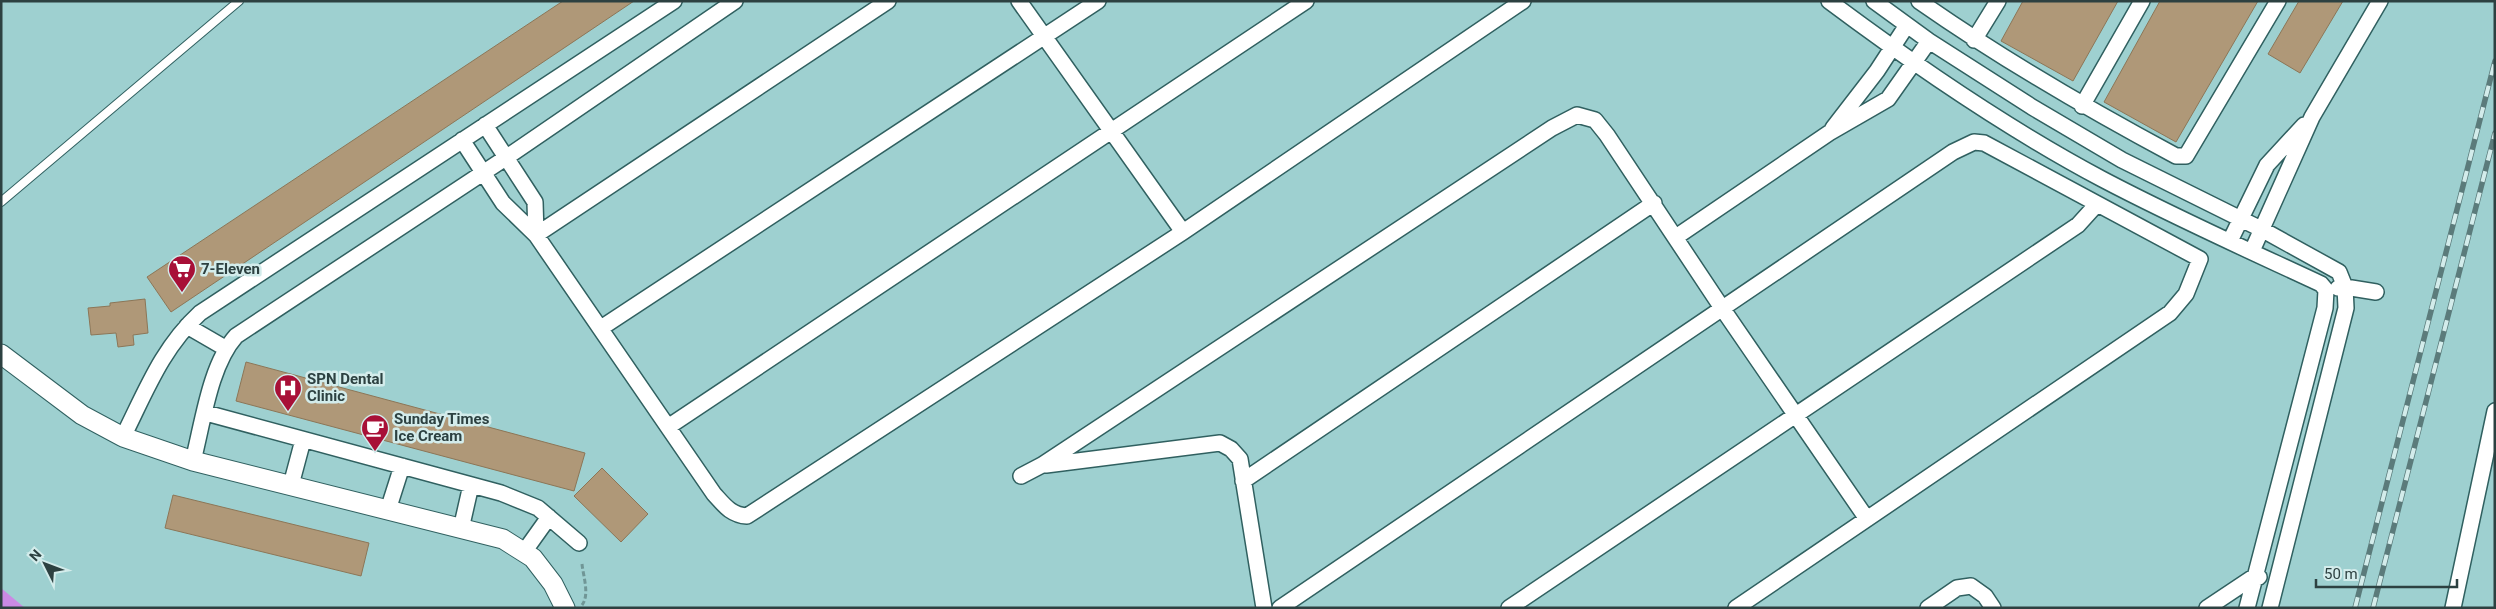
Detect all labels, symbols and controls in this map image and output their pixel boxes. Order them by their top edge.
supermarket icon: 7-Eleven [167,254,197,293]
place label: 7-Eleven [201,260,260,278]
place label: SPN Dental Clinic [307,370,384,405]
hospital icon: SPN Dental Clinic [273,373,303,412]
place label: Sunday Times Ice Cream [394,410,490,445]
cafe icon: Sunday Times Ice Cream [360,413,390,452]
north arrow [20,539,70,589]
text: N [26,546,45,564]
scale bar [2316,556,2457,588]
text: 50 m [2324,565,2358,583]

